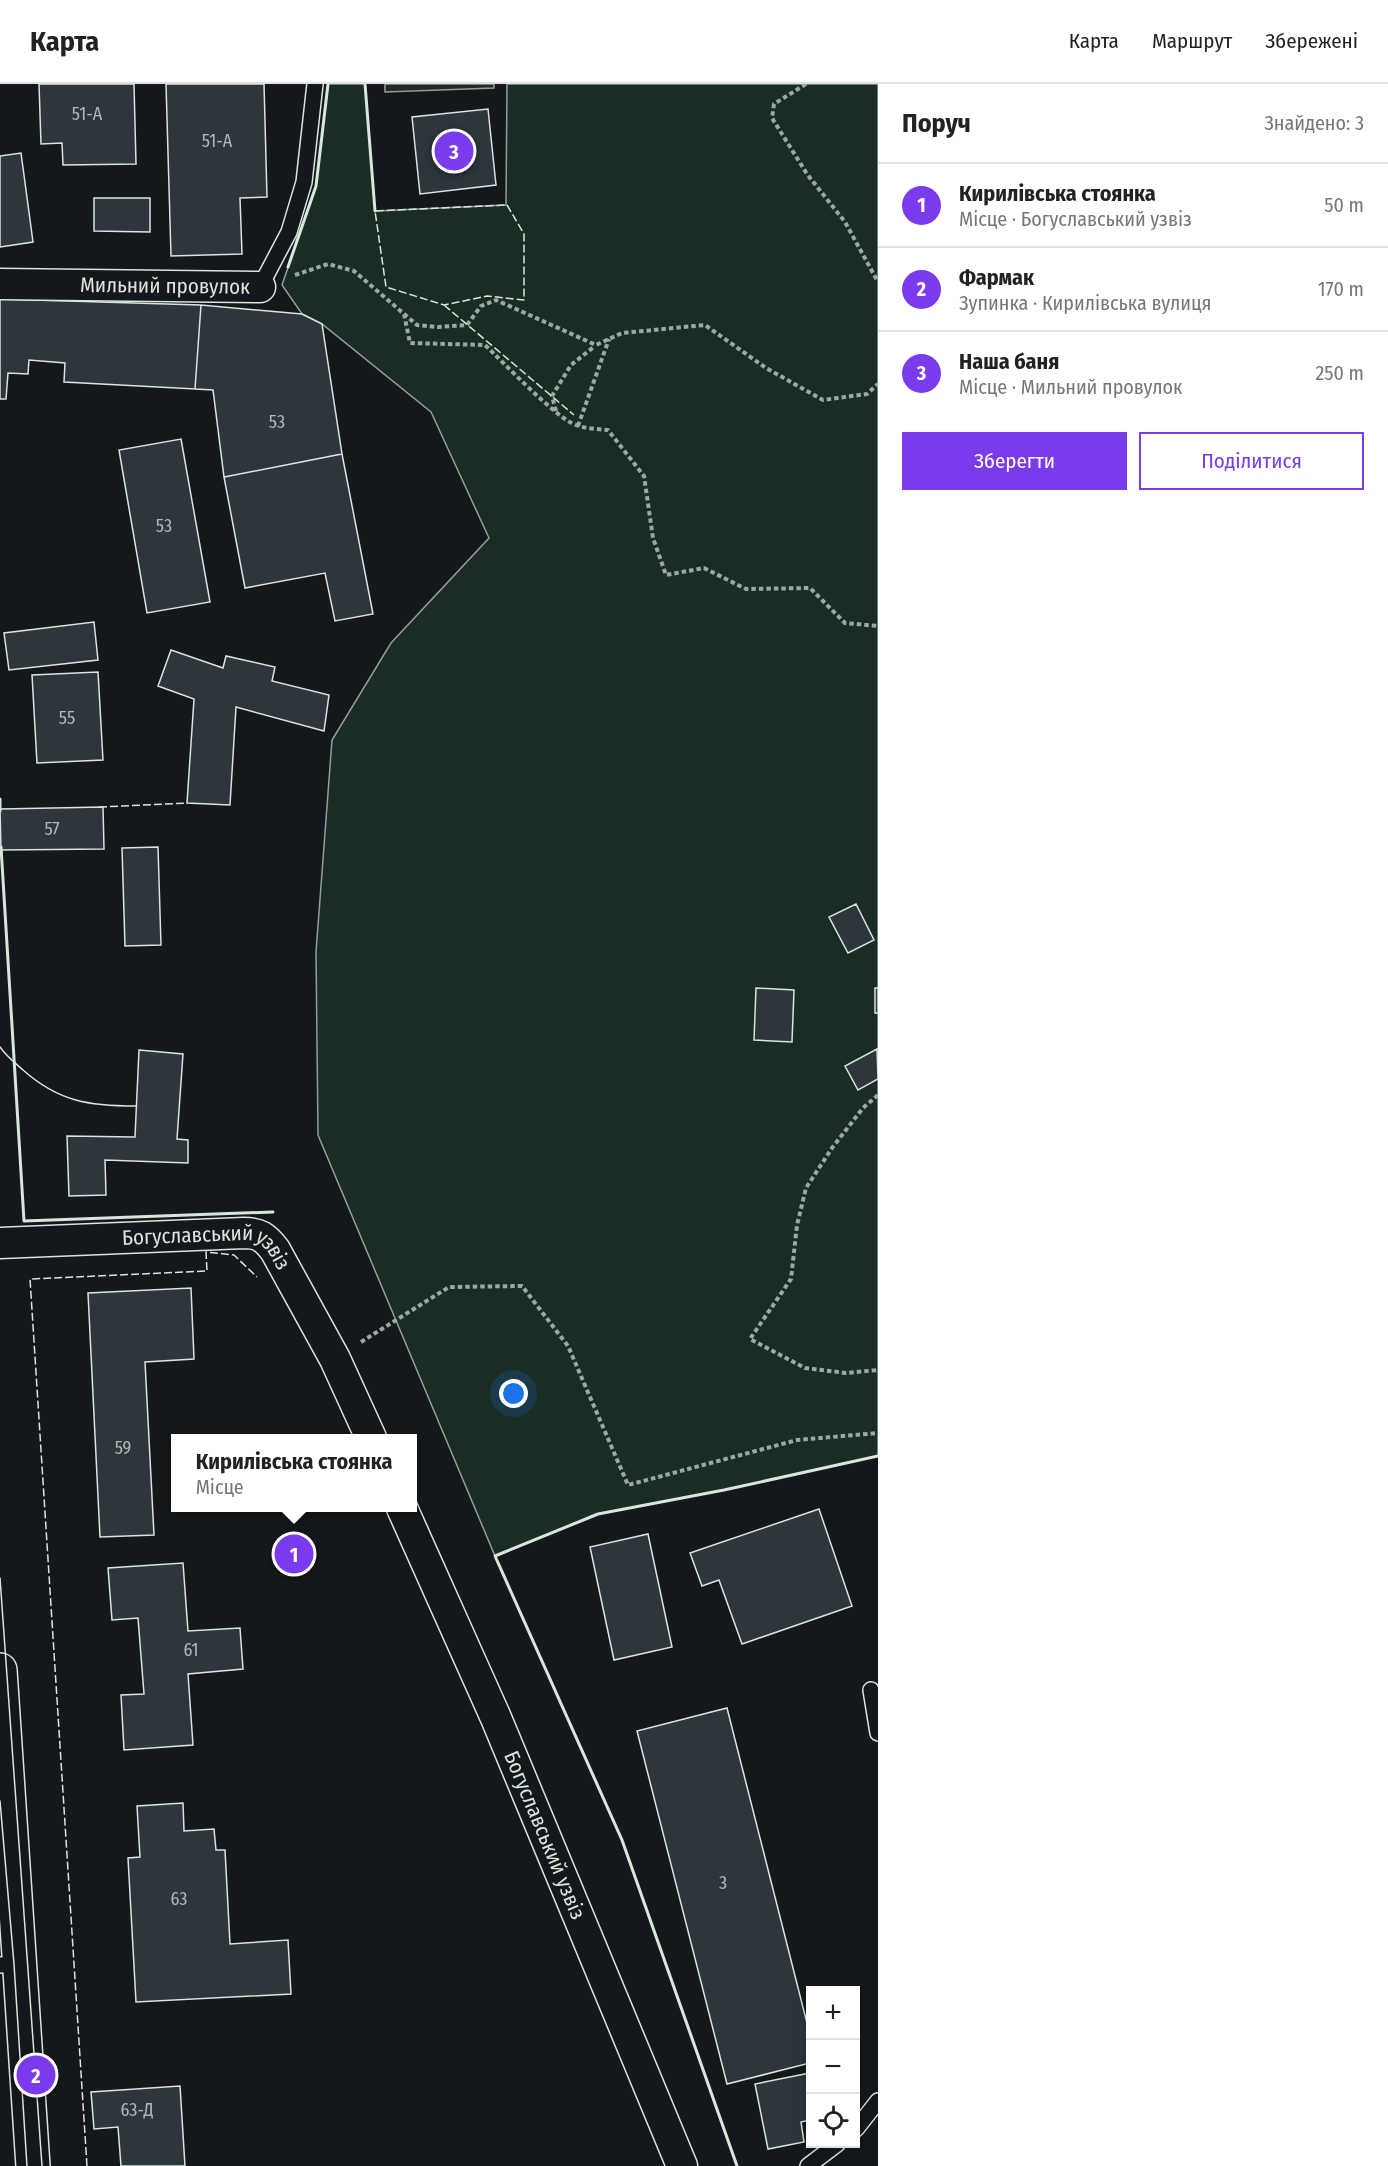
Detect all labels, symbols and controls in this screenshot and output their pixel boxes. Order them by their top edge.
text: Карта [30,25,99,58]
text: Карта [1069,28,1119,54]
text: Маршрут [1152,28,1232,54]
text: Збережені [1265,28,1358,54]
house number: 51-А [72,103,103,125]
text: Поруч [902,108,971,139]
text: Знайдено: 3 [1264,111,1364,135]
pin: 3 [434,128,474,174]
house number: 51-А [202,130,233,152]
text: Кирилівська стоянка [959,180,1156,207]
text: 1 [917,193,926,217]
text: 50 m [1324,193,1364,217]
text: Місце · Богуславський узвіз [959,207,1192,231]
text: Фармак [959,264,1034,291]
street label: Мильний провулок [80,272,250,300]
text: 2 [917,277,926,301]
text: 170 m [1318,277,1364,301]
text: Зупинка · Кирилівська вулиця [959,291,1211,315]
text: Наша баня [959,348,1059,375]
text: 3 [917,361,926,385]
text: 250 m [1316,361,1364,385]
text: Місце · Мильний провулок [959,375,1182,399]
house number: 53 [269,411,285,433]
button: Зберегти [902,432,1127,490]
button: Поділитися [1139,432,1364,490]
house number: 53 [156,515,172,537]
house number: 55 [59,707,75,729]
house number: 57 [44,818,60,840]
street label: Богуславський узвіз [121,1220,296,1274]
your location [499,1379,528,1408]
popup [171,1434,417,1512]
house number: 59 [115,1437,131,1459]
text: Кирилівська стоянка [196,1448,392,1475]
text: Місце [196,1475,244,1499]
pin: 1 [274,1532,314,1576]
house number: 61 [183,1639,199,1661]
street label: Богуславський узвіз [498,1747,591,1923]
house number: 3 [719,1872,727,1894]
house number: 63 [171,1888,187,1910]
map controls [806,1986,860,2148]
button: + [806,1986,860,2040]
button: − [806,2040,860,2094]
pin: 2 [16,2052,56,2098]
button: locate [806,2094,860,2148]
house number: 63-Д [120,2099,154,2121]

